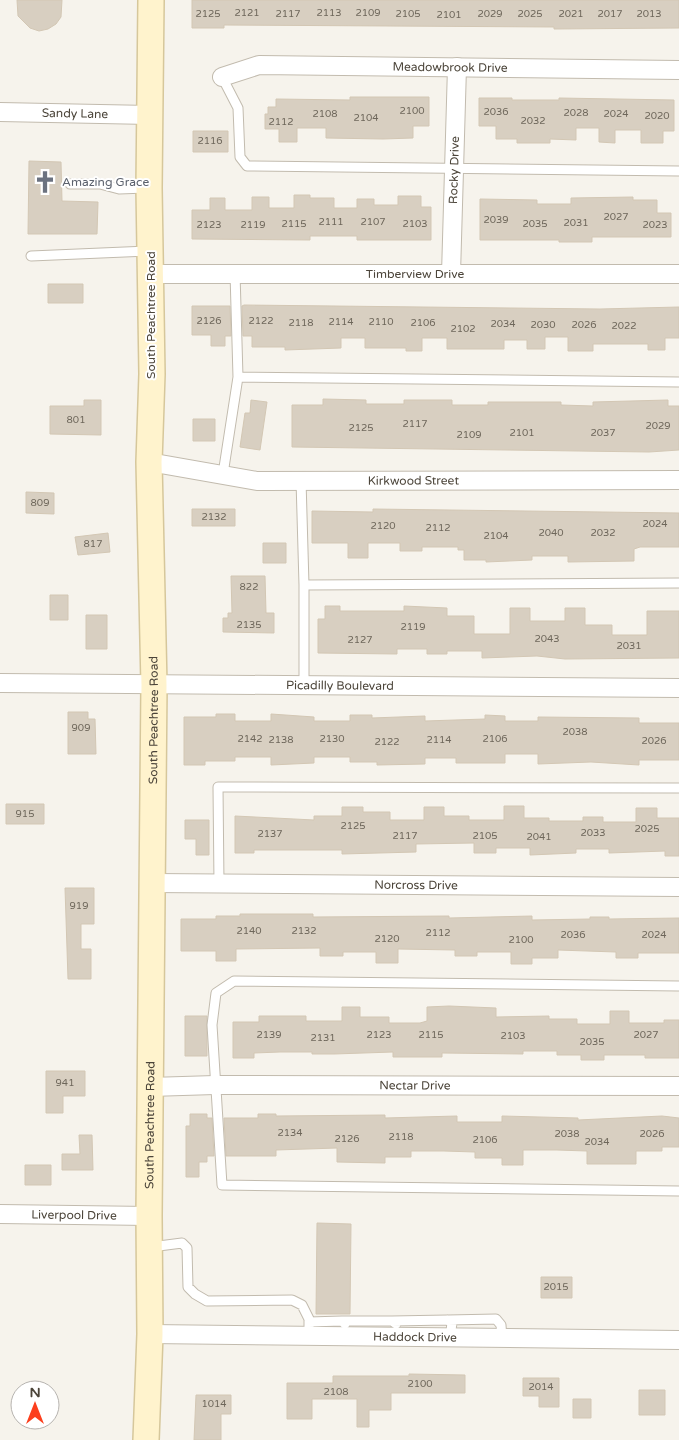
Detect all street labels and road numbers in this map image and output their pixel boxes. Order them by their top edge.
street label: Meadowbrook Drive [392,60,508,75]
street label: Sandy Lane [42,106,109,121]
street label: Rocky Drive [446,136,462,204]
street label: South Peachtree Road [144,251,158,379]
street label: Timberview Drive [366,267,464,281]
street label: Kirkwood Street [368,474,459,488]
street label: South Peachtree Road [146,656,161,784]
street label: Picadilly Boulevard [286,678,394,693]
street label: Norcross Drive [374,878,458,892]
street label: South Peachtree Road [142,1061,157,1189]
street label: Nectar Drive [379,1078,451,1093]
street label: Liverpool Drive [31,1207,117,1223]
street label: Haddock Drive [373,1330,457,1344]

